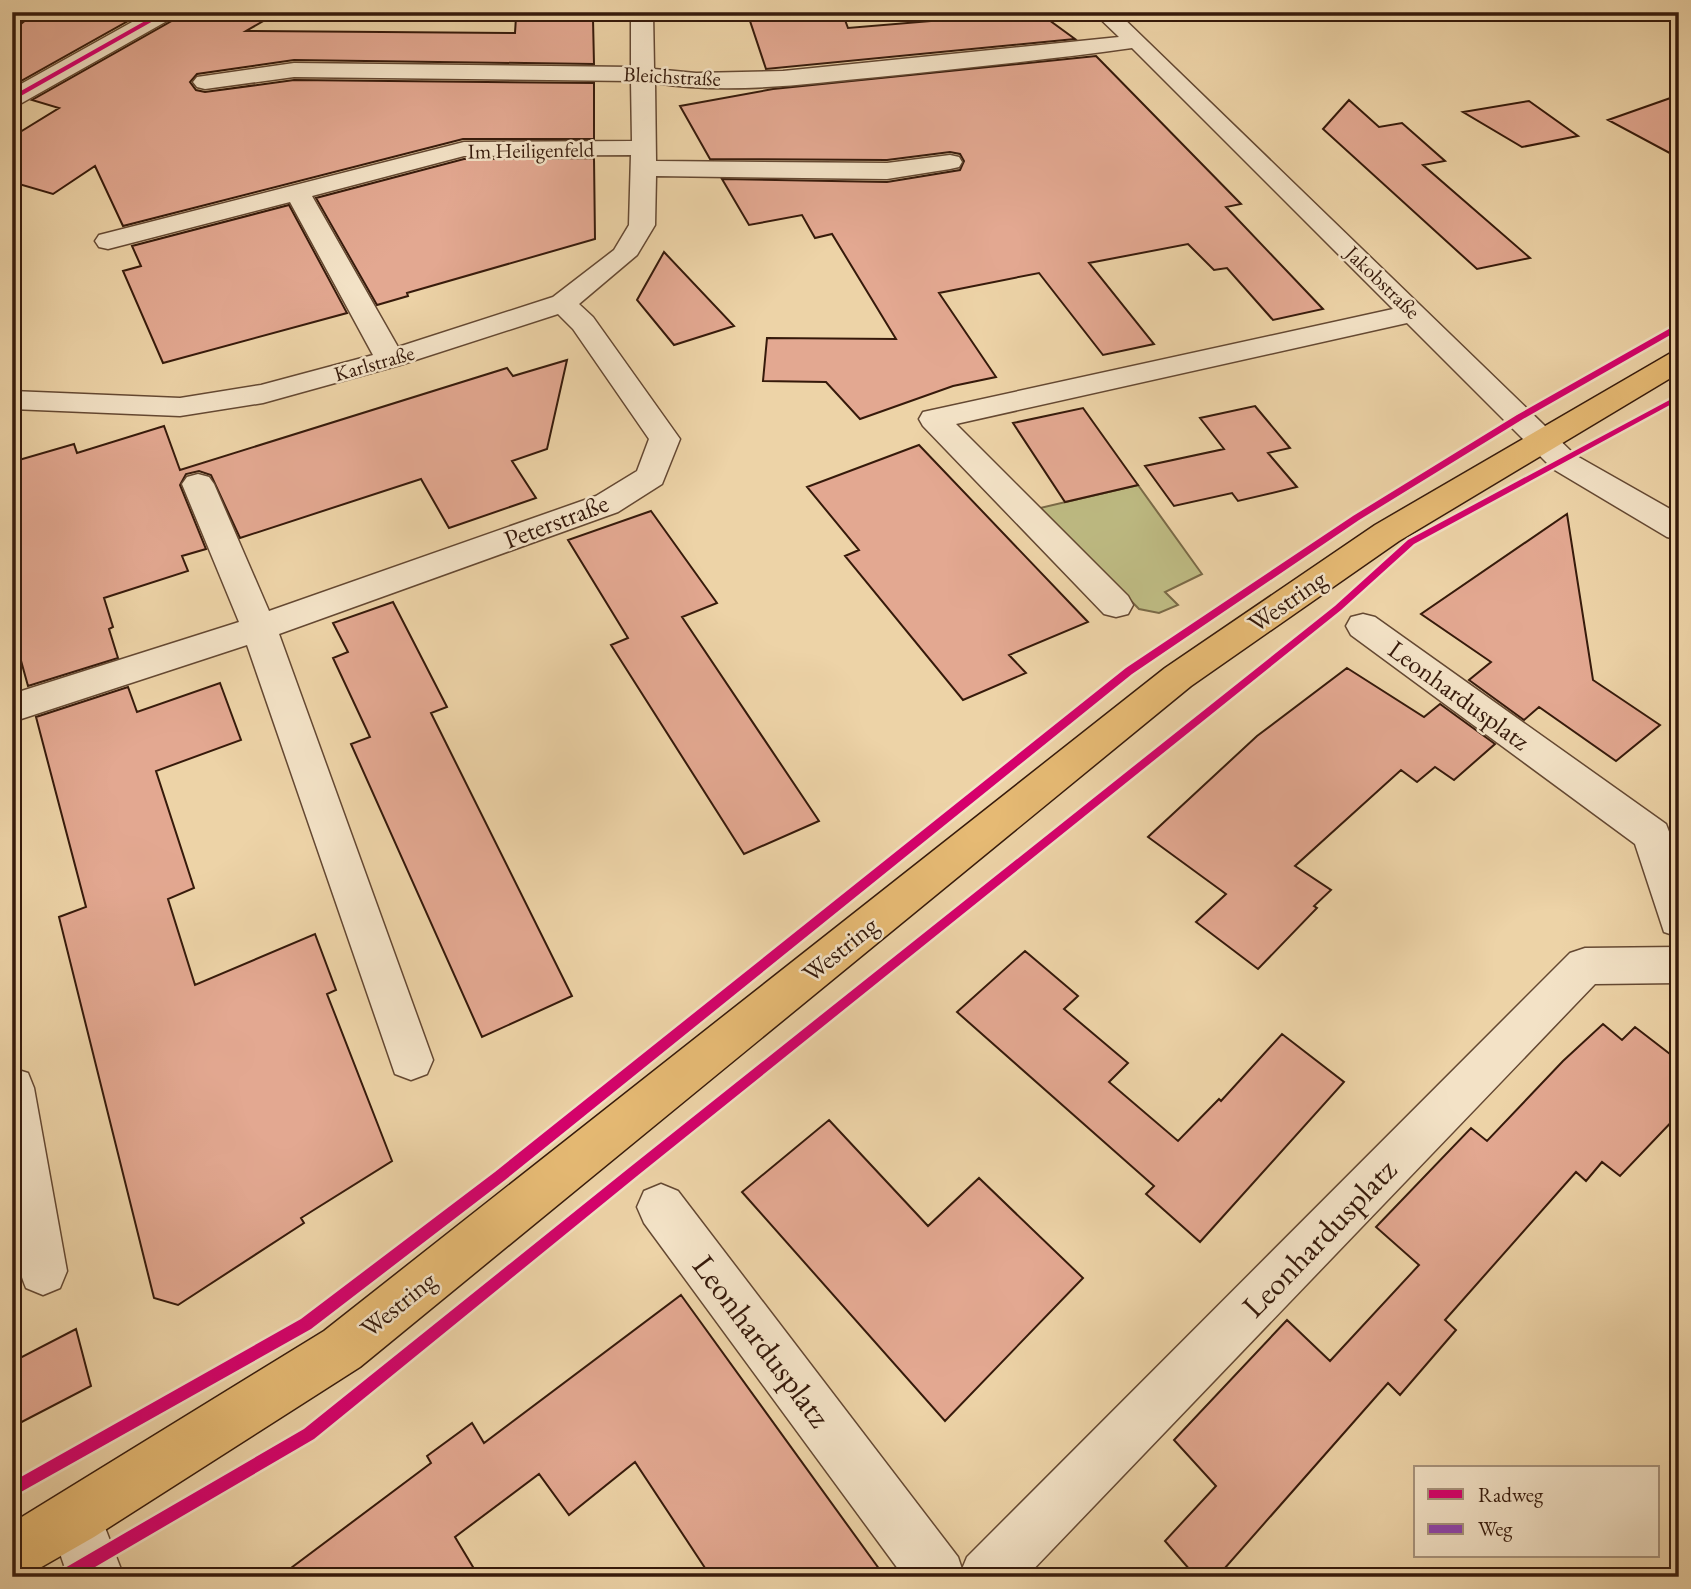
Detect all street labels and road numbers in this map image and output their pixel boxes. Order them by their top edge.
street label: Bleichstraße [623,60,721,92]
street label: Im Heiligenfeld [467,135,595,165]
street label: Jakobstraße [1338,238,1426,324]
street label: Karlstraße [331,339,417,387]
street label: Peterstraße [499,486,613,556]
street label: Westring [1241,561,1333,640]
street label: Leonhardusplatz [1381,632,1537,758]
street label: Westring [795,908,885,990]
street label: Leonhardusplatz [1232,1149,1406,1327]
street label: Leonhardusplatz [683,1246,841,1436]
street label: Westring [353,1263,443,1345]

